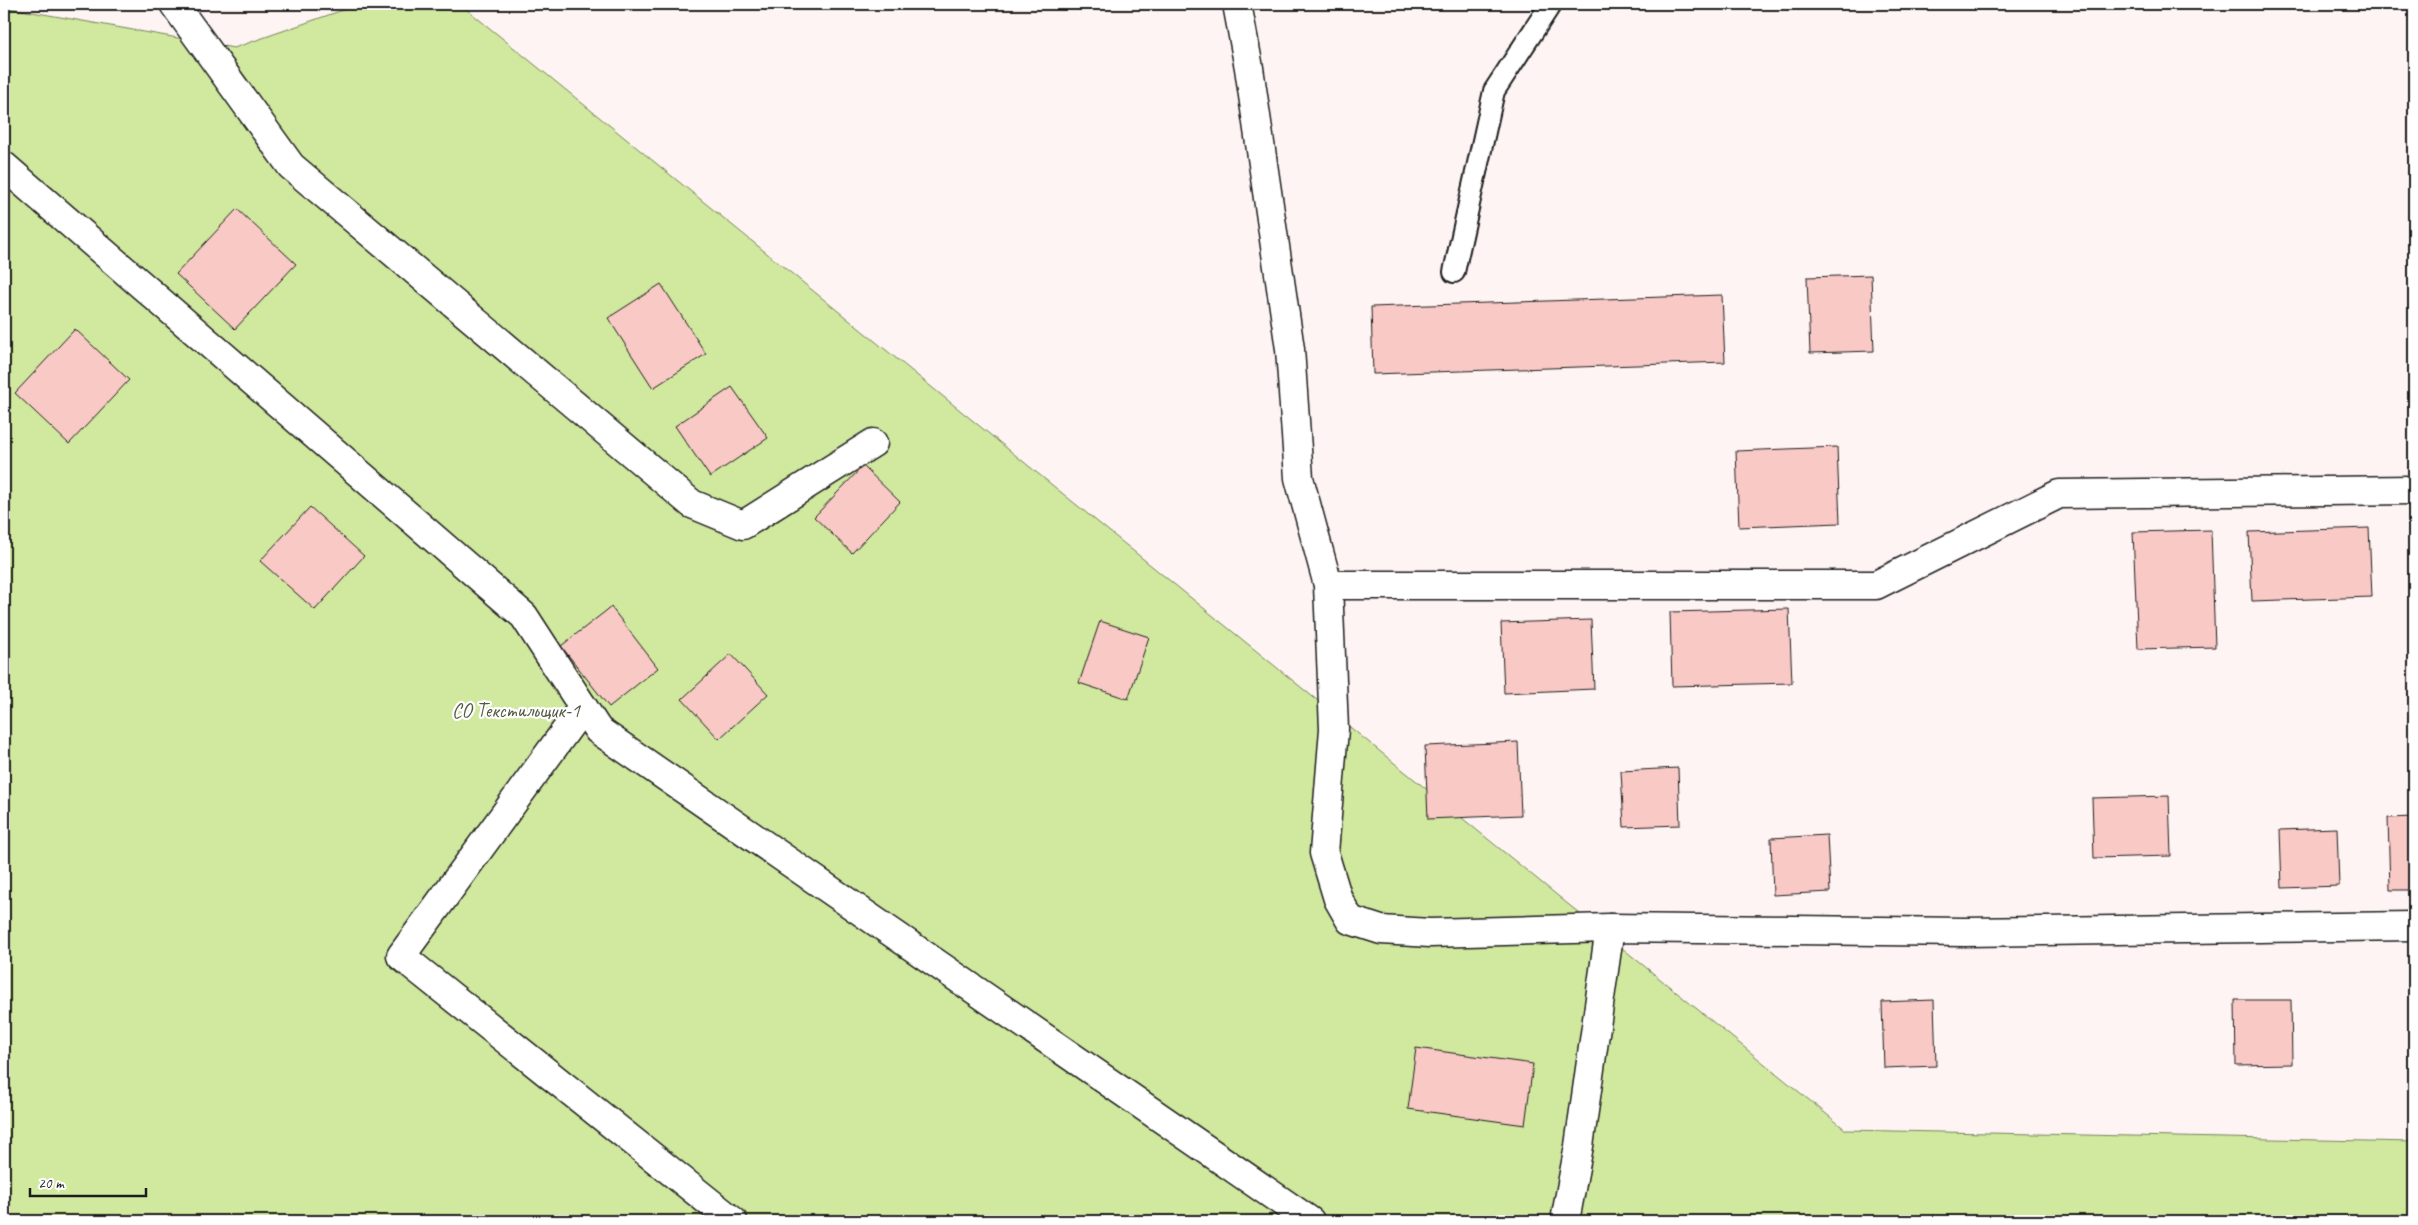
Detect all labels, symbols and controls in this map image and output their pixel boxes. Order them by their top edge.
park label: СО Текстильщик-1 [452,698,581,723]
scale bar [30,1165,146,1197]
text: 20 m [38,1174,65,1193]

